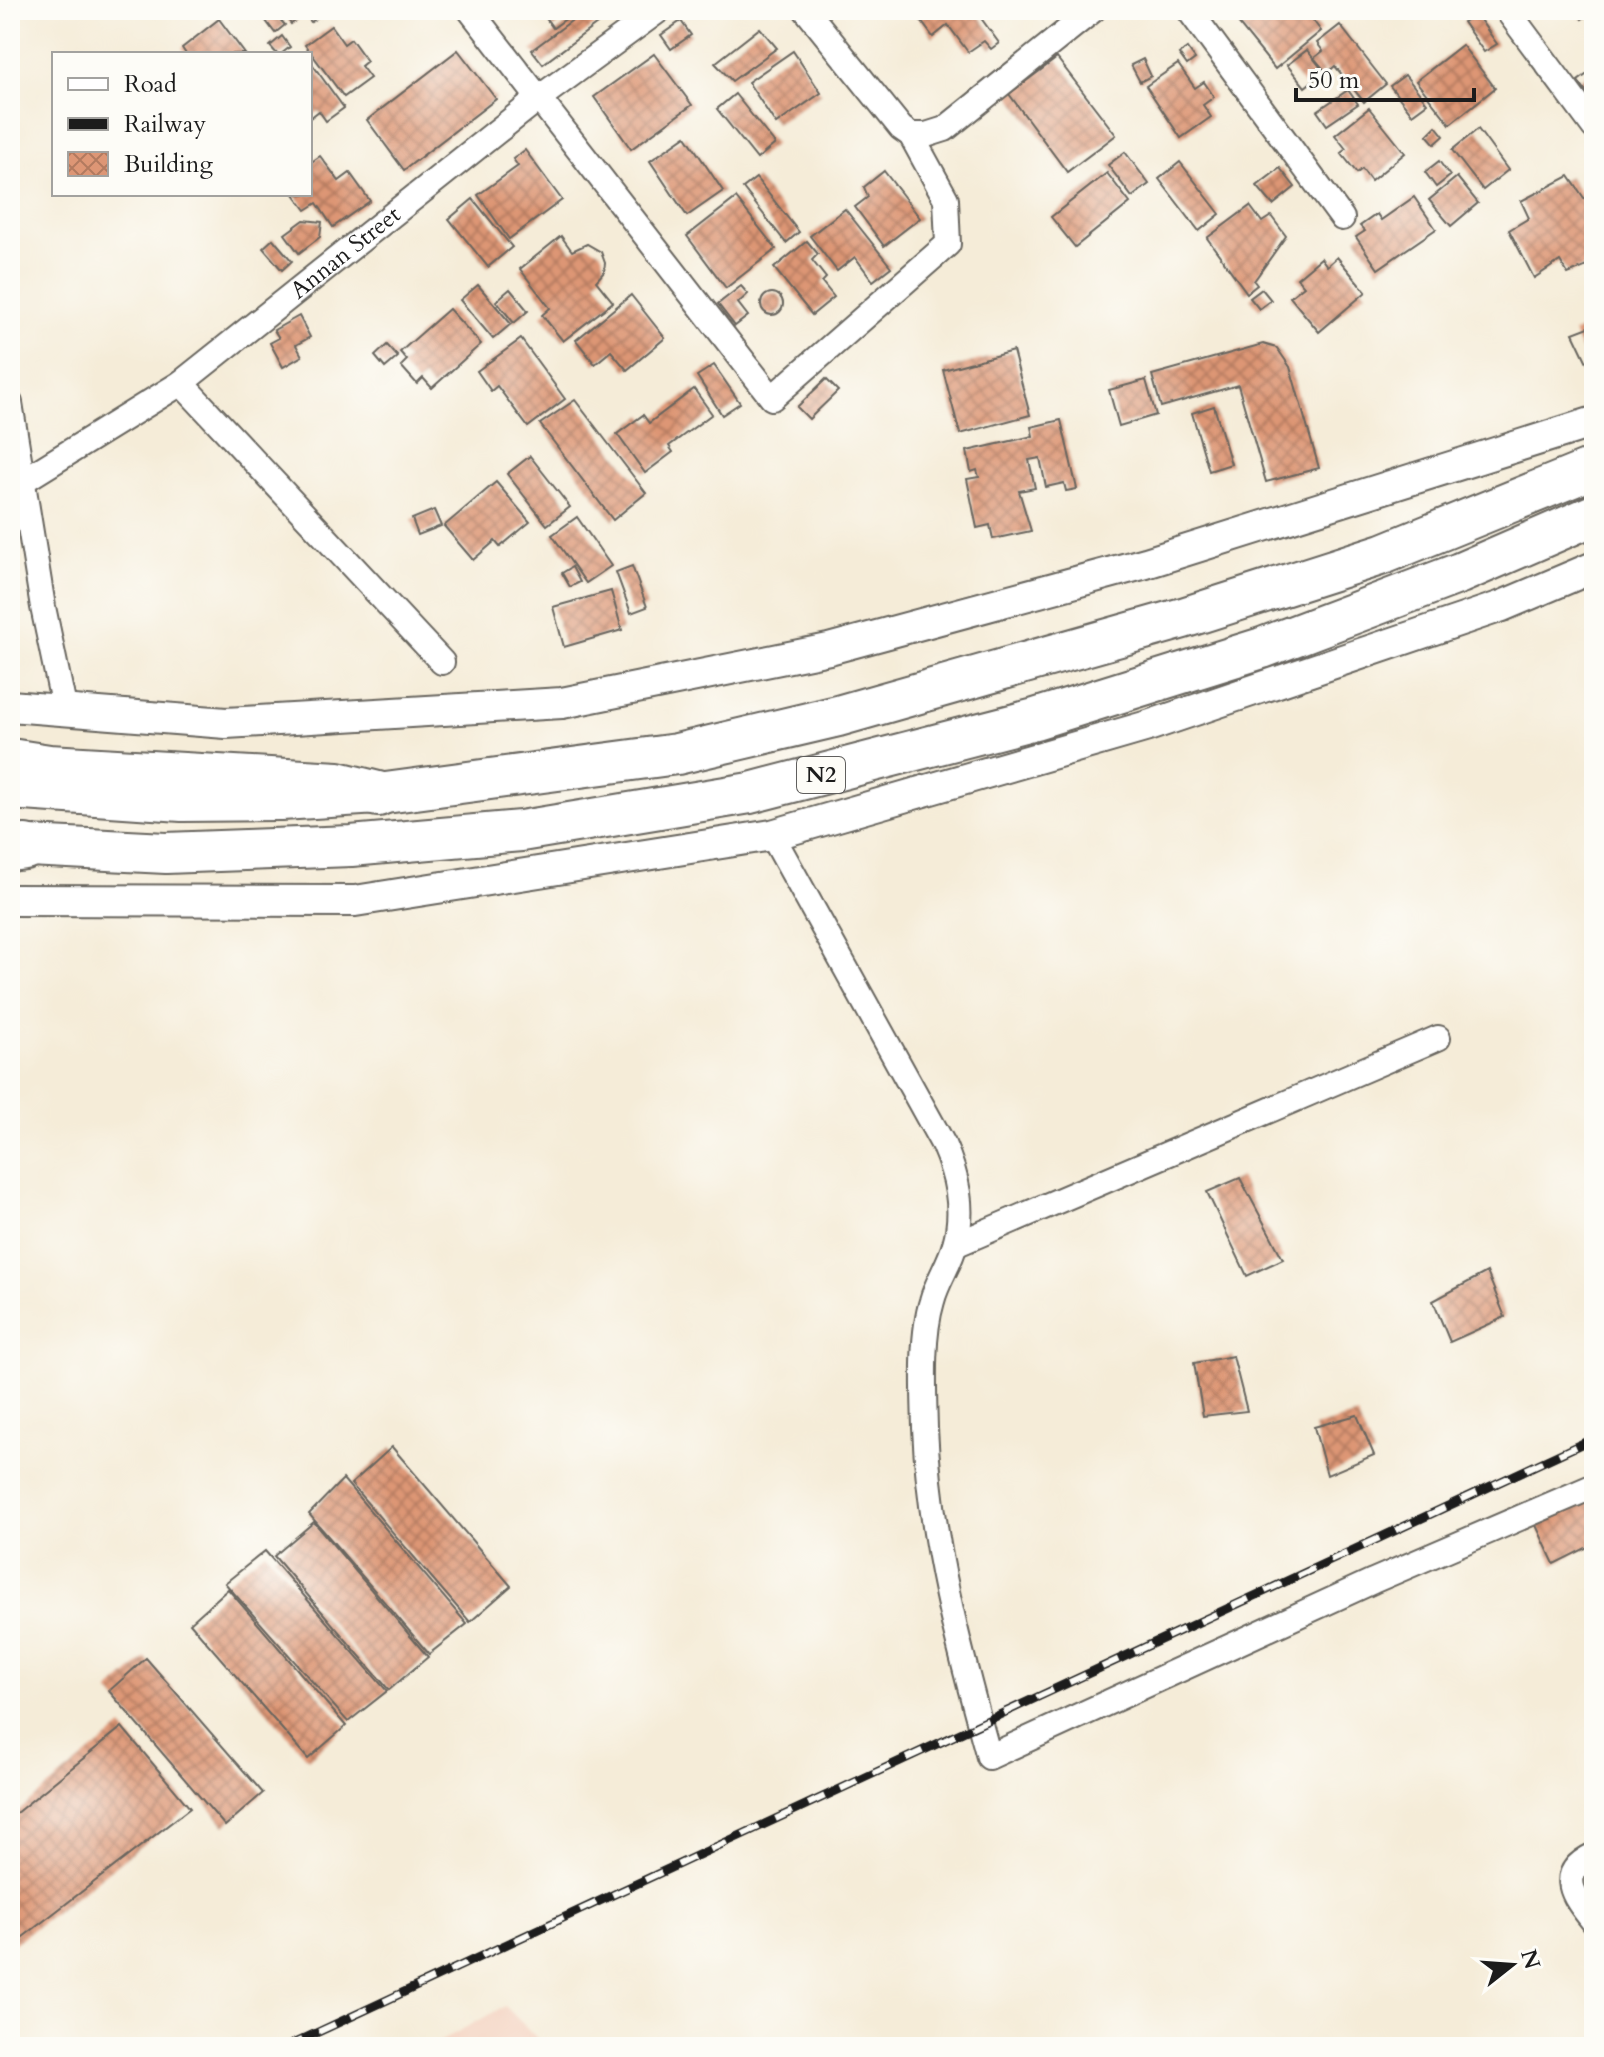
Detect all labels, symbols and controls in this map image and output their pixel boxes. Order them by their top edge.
legend [52,52,312,196]
scale bar [1296,52,1474,102]
text: 50 m [1308,64,1360,97]
text: Road [124,68,177,101]
text: Railway [124,108,206,141]
text: Building [124,148,214,181]
street label: Annan Street [283,198,408,307]
road number: N2 [797,757,845,793]
north arrow [1472,1925,1552,2005]
text: N [1513,1946,1547,1973]

